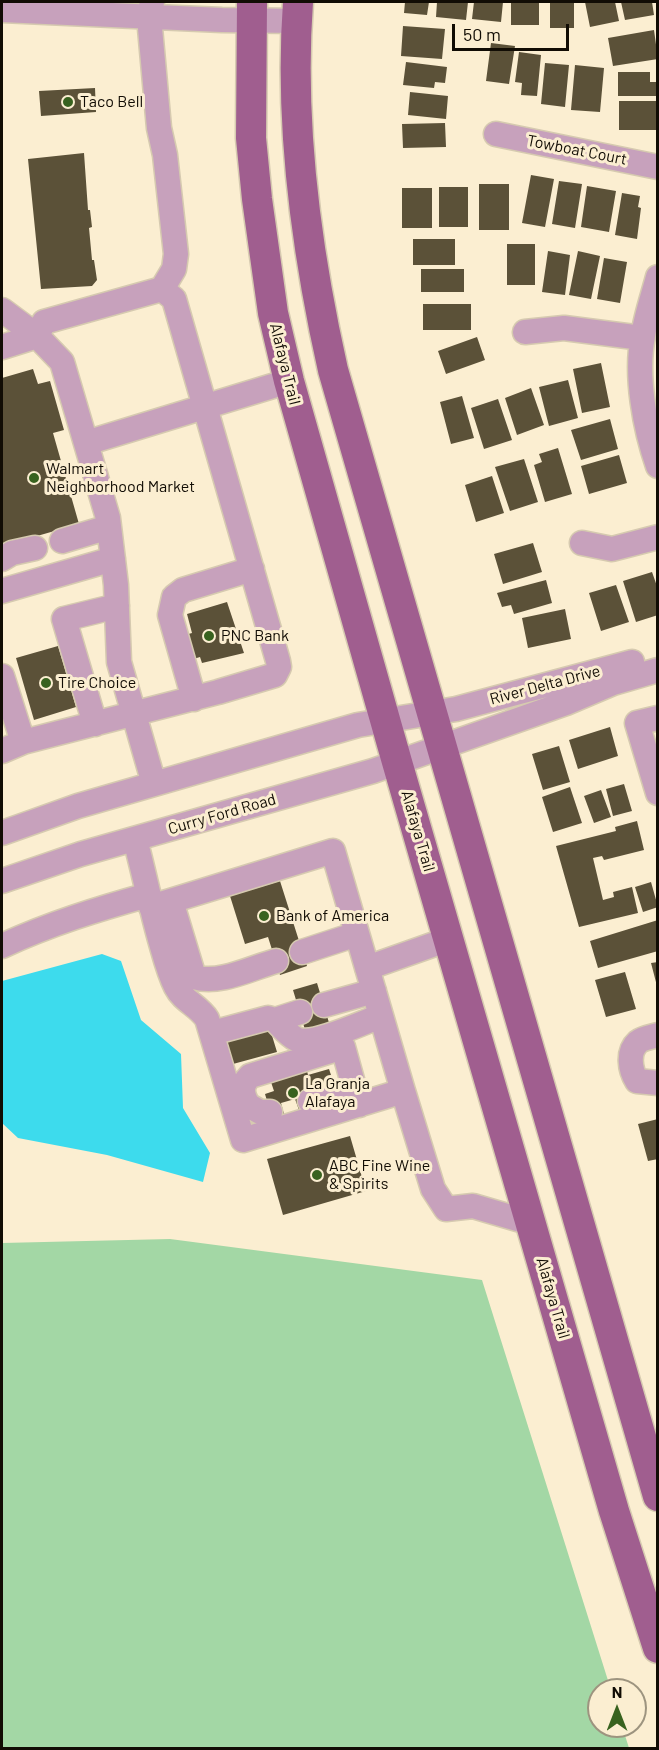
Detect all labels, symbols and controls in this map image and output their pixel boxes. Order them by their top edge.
scale bar [455,12,572,50]
text: 50 m [463,23,501,45]
place label: Taco Bell [80,92,143,112]
marker: Taco Bell [61,95,75,109]
street label: Towboat Court [525,131,629,169]
street label: Alafaya Trail [266,321,304,407]
place label: Walmart Neighborhood Market [46,459,195,497]
marker: Walmart Neighborhood Market [27,471,41,485]
place label: PNC Bank [221,626,289,646]
marker: PNC Bank [202,629,216,643]
street label: River Delta Drive [488,661,602,709]
place label: Tire Choice [58,673,136,693]
marker: Tire Choice [39,676,53,690]
street label: Alafaya Trail [397,788,439,874]
street label: Curry Ford Road [166,789,278,839]
place label: Bank of America [276,906,389,926]
marker: Bank of America [257,909,271,923]
place label: La Granja Alafaya [305,1074,370,1112]
marker: La Granja Alafaya [286,1086,300,1100]
place label: ABC Fine Wine & Spirits [329,1156,430,1194]
marker: ABC Fine Wine & Spirits [310,1168,324,1182]
street label: Alafaya Trail [532,1255,574,1341]
north arrow [587,1678,647,1738]
text: N [612,1682,622,1701]

